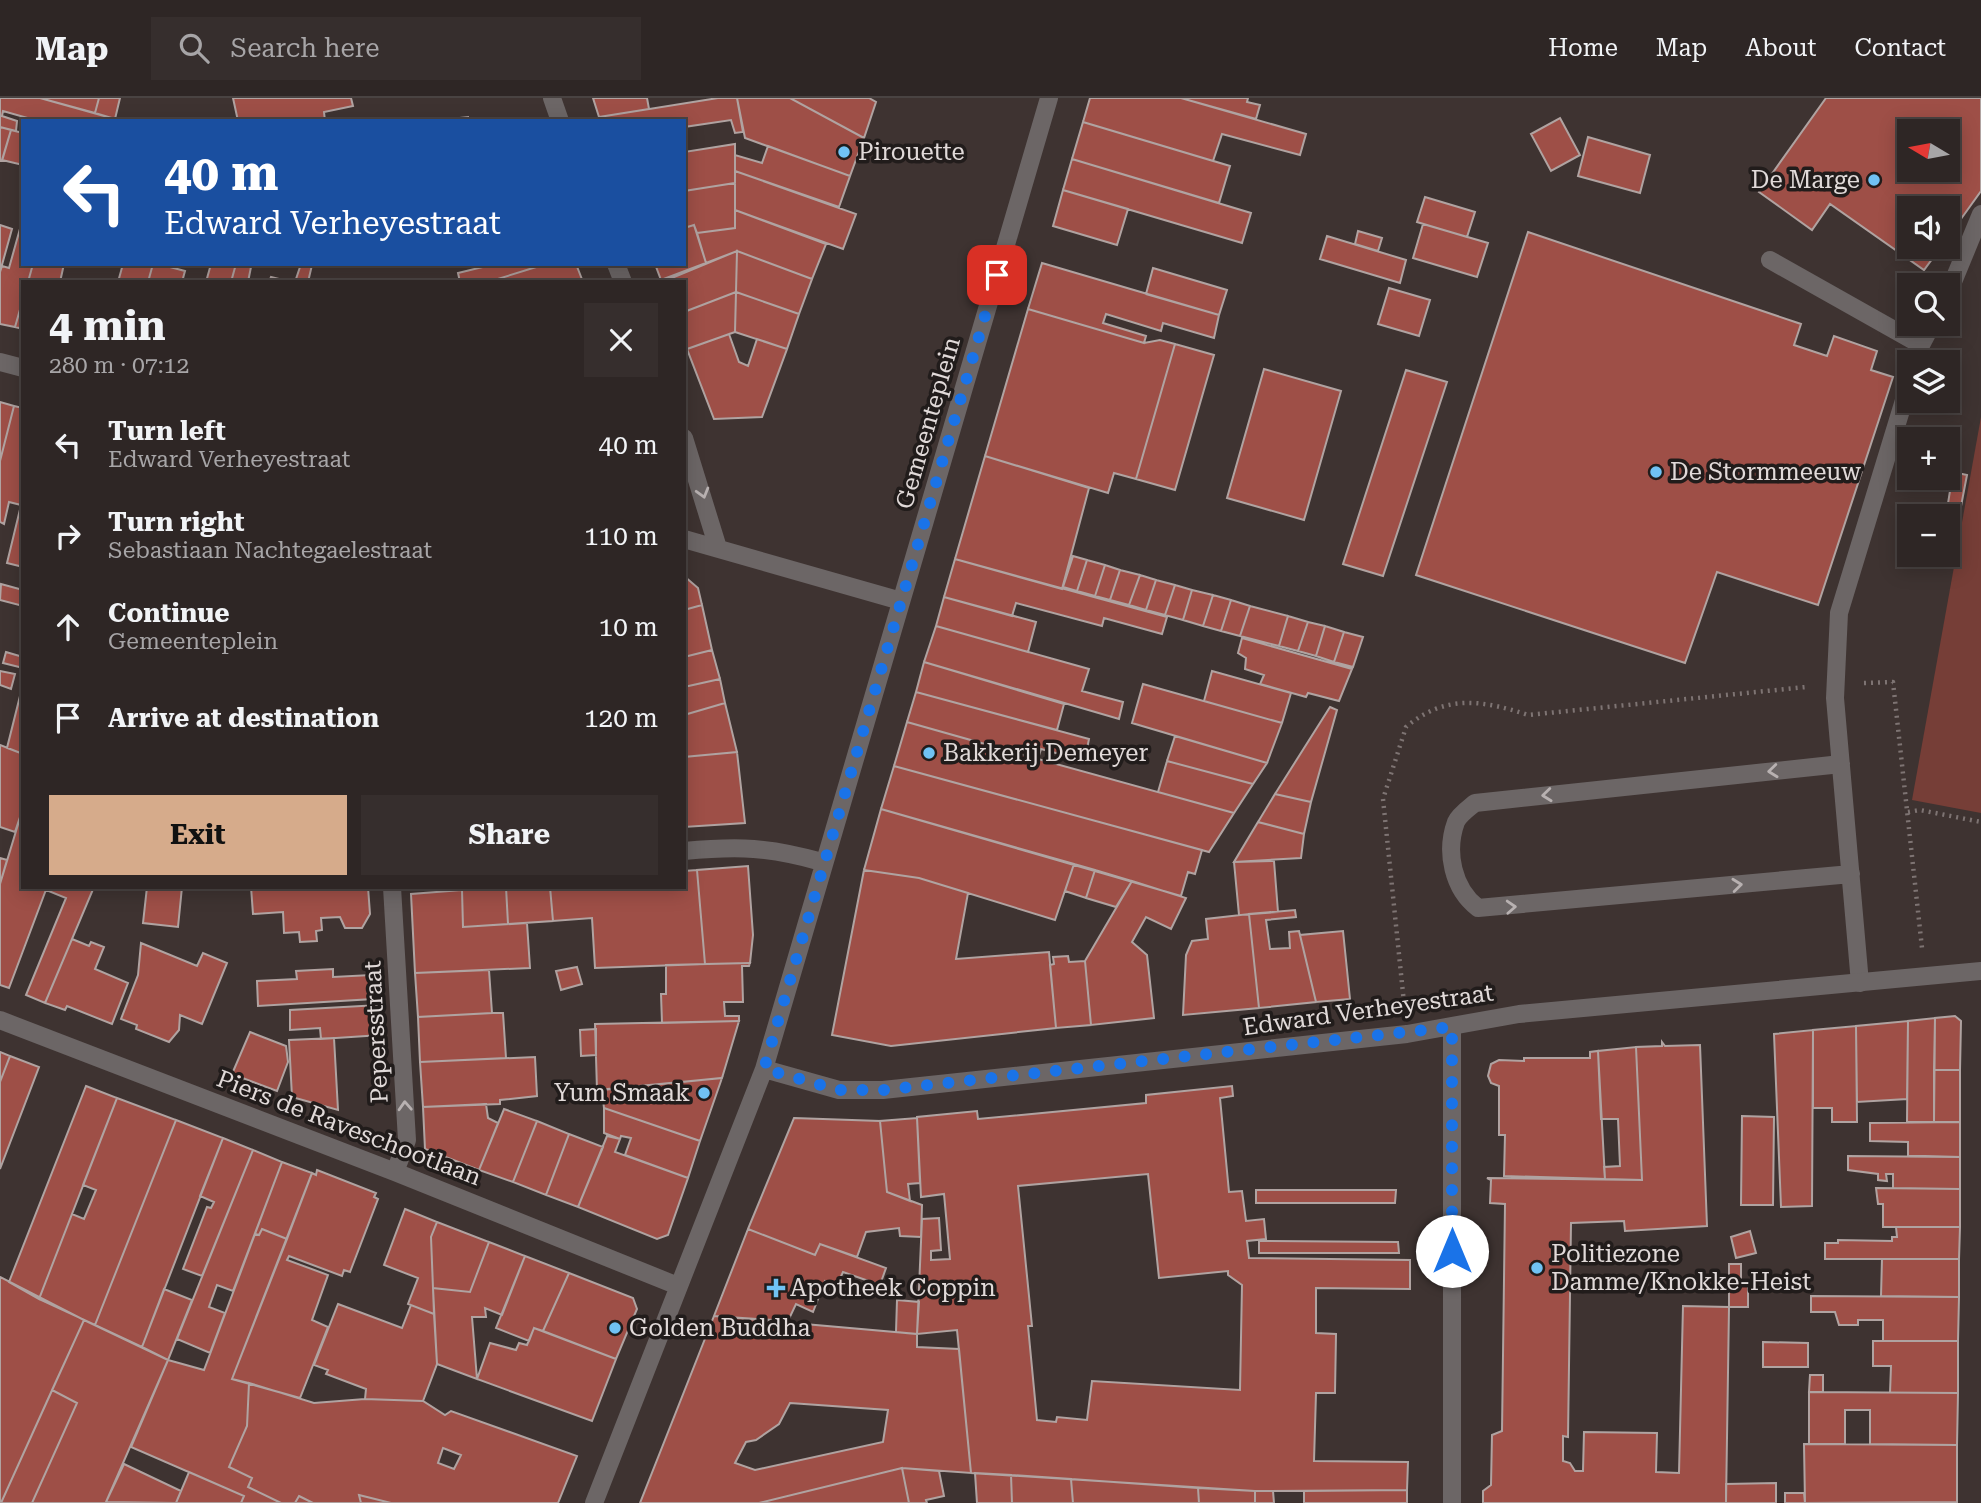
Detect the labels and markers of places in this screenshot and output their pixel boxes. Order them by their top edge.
place label: Pirouette [858,138,965,166]
marker: Pirouette [836,144,852,160]
place label: De Marge [1751,166,1860,194]
marker: De Marge [1866,172,1882,188]
pin [967,245,1027,305]
place label: De Stormmeeuw [1670,458,1861,486]
marker: De Stormmeeuw [1648,464,1664,480]
place label: Bakkerij Demeyer [943,739,1149,767]
marker: Bakkerij Demeyer [921,745,937,761]
place label: Yum Smaak [554,1079,690,1107]
marker: Yum Smaak [696,1085,712,1101]
place label: Politiezone Damme/Knokke-Heist [1551,1240,1811,1296]
marker: Politiezone Damme/Knokke-Heist [1529,1260,1545,1276]
place label: Apotheek Coppin [790,1274,996,1302]
marker: Apotheek Coppin [768,1280,784,1296]
place label: Golden Buddha [629,1314,811,1342]
marker: Golden Buddha [607,1320,623,1336]

